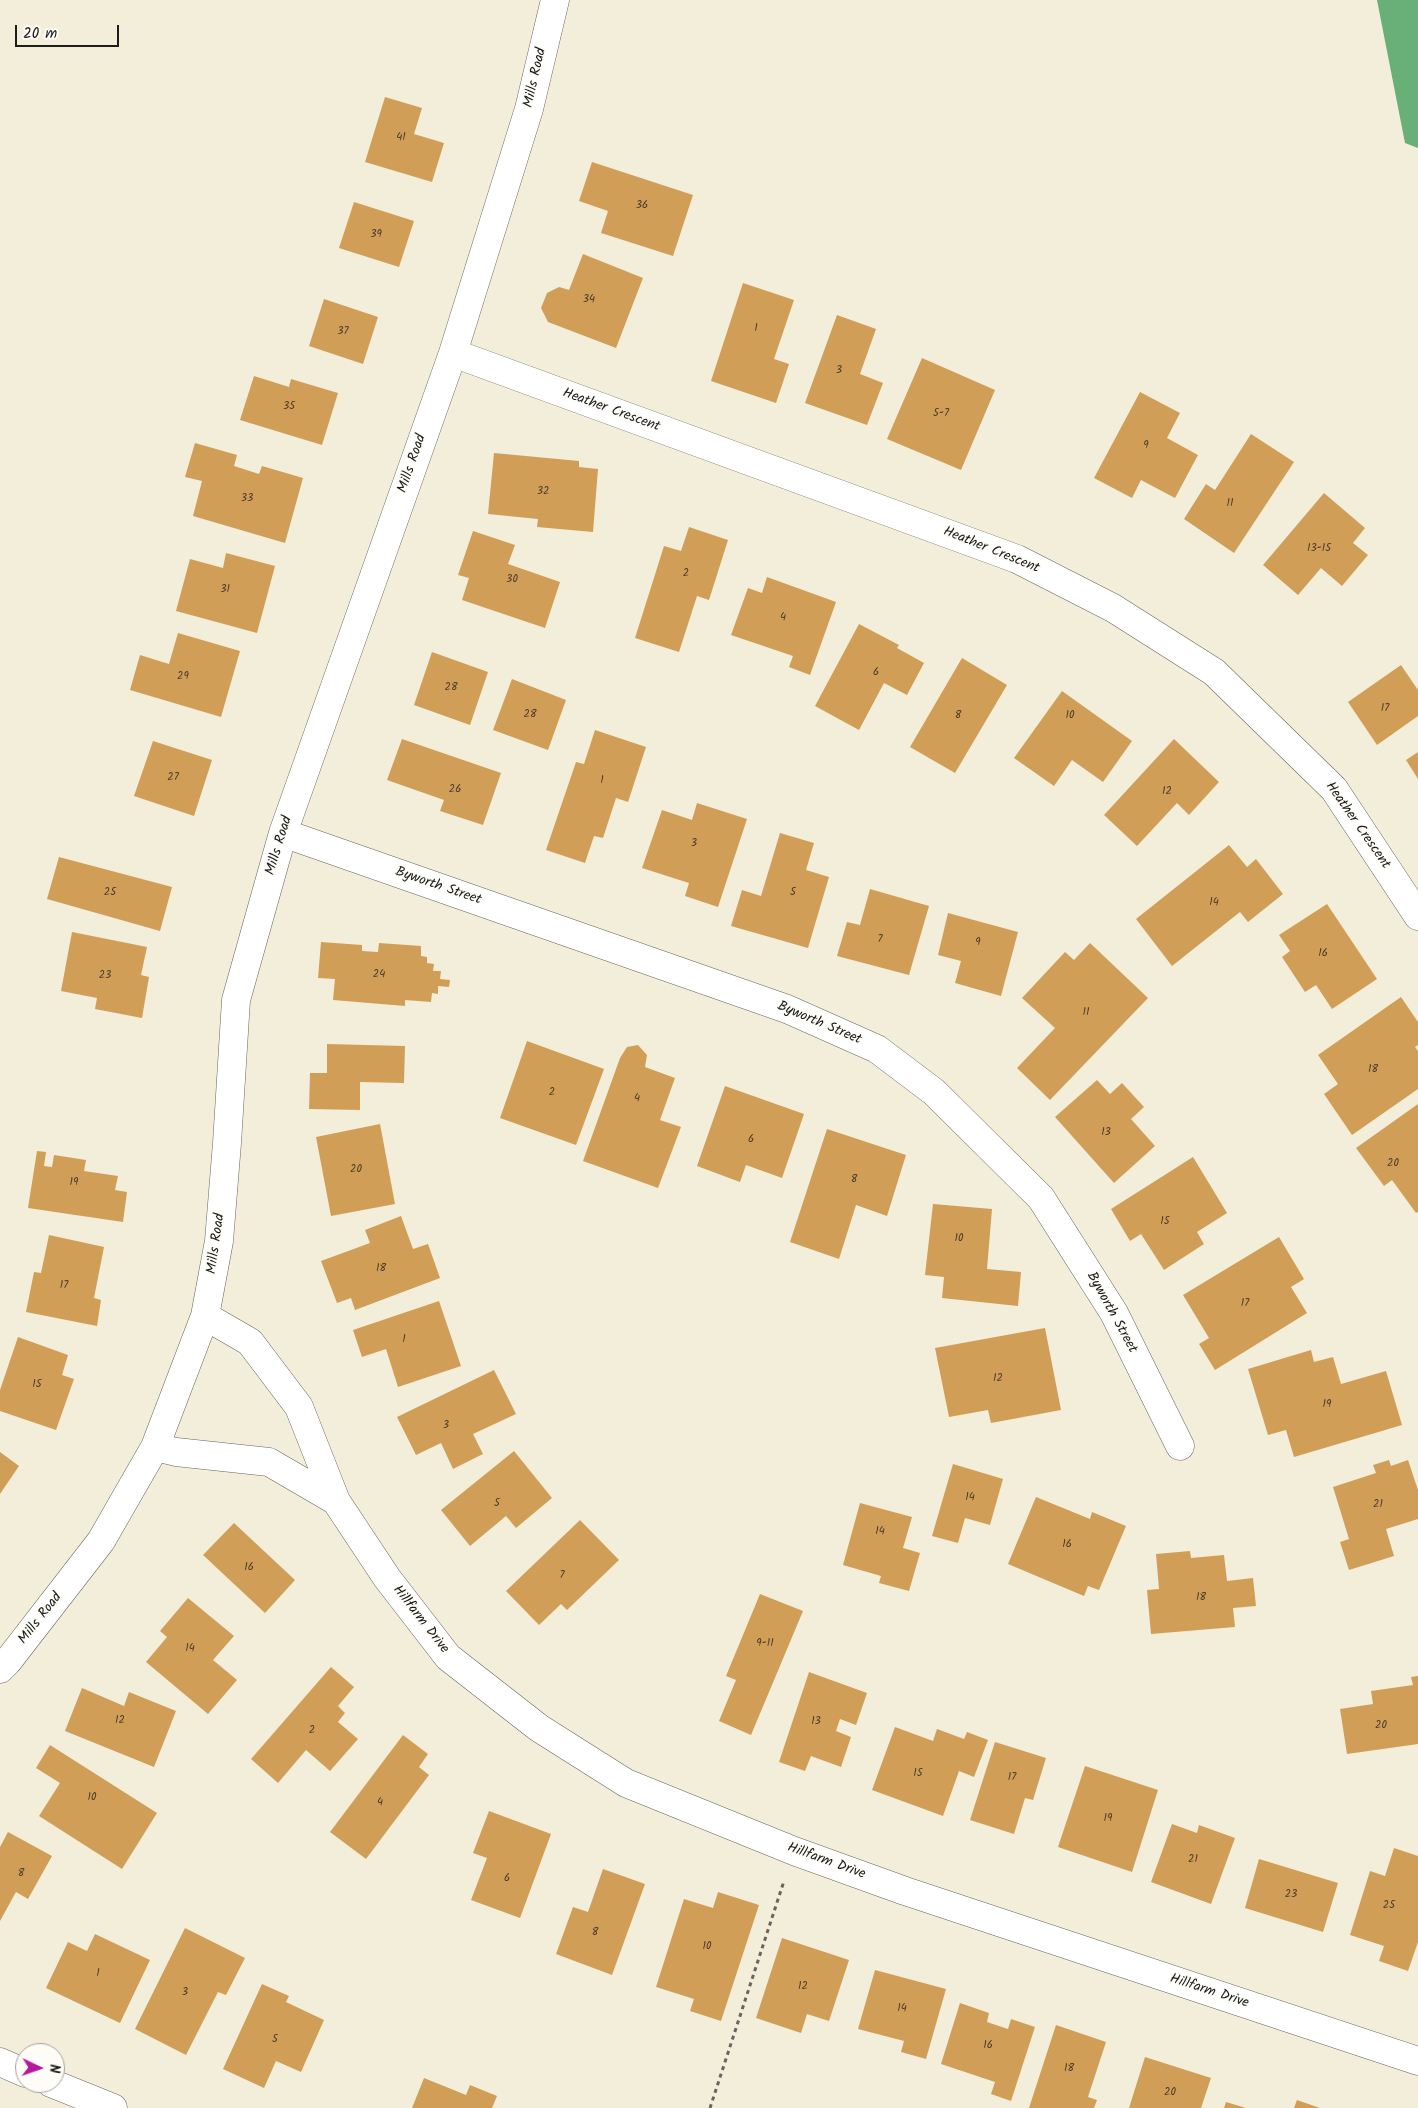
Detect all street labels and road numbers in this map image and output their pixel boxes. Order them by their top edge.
street label: Mills Road [521,46,551,110]
street label: Heather Crescent [560,386,662,436]
street label: Mills Road [395,432,431,496]
street label: Heather Crescent [940,524,1042,578]
street label: Heather Crescent [1321,779,1393,873]
street label: Mills Road [263,814,297,878]
street label: Byworth Street [393,864,483,910]
street label: Byworth Street [774,999,864,1049]
street label: Mills Road [204,1213,230,1275]
street label: Byworth Street [1082,1270,1140,1356]
street label: Hillfarm Drive [388,1583,452,1657]
street label: Mills Road [16,1590,66,1648]
street label: Hillfarm Drive [785,1840,867,1884]
street label: Hillfarm Drive [1167,1971,1251,2013]

